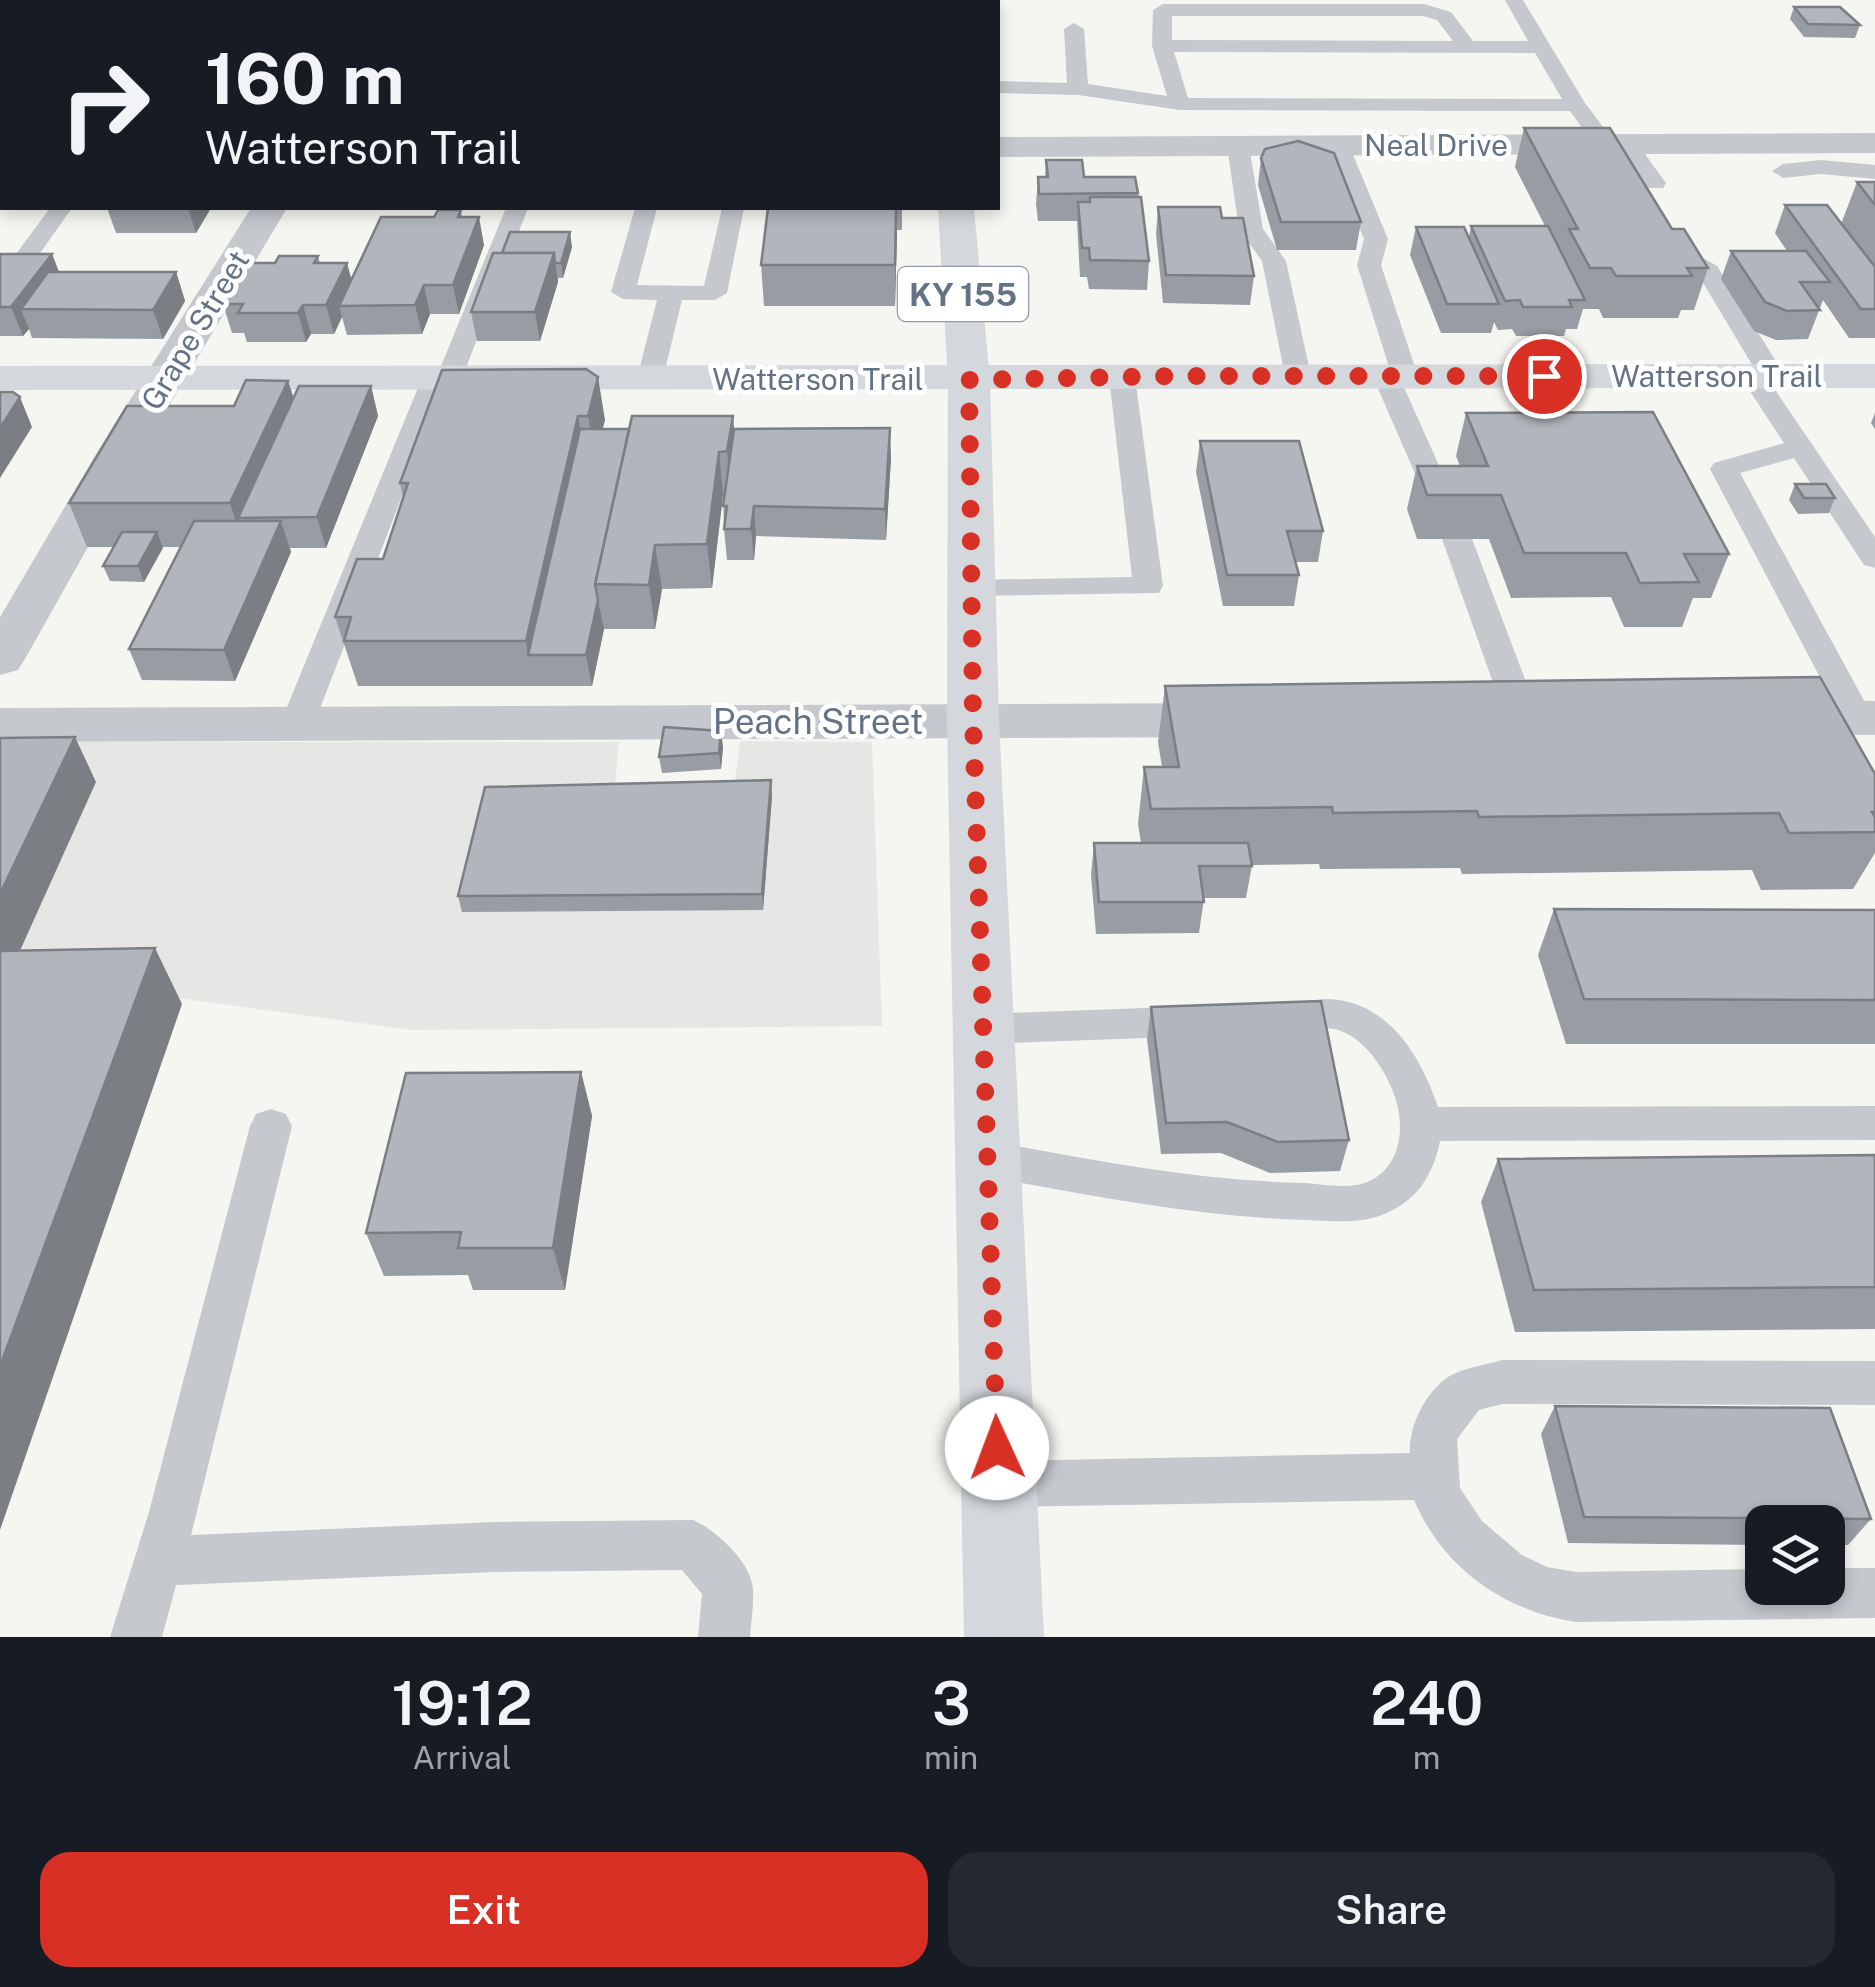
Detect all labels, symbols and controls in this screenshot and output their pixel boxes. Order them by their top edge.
text: 160 m [205,37,405,120]
icon: right [40,40,170,170]
text: Watterson Trail [205,121,522,174]
street label: Neal Drive [1364,127,1508,163]
street label: Grape Street [133,244,257,416]
road number: KY 155 [898,267,1028,321]
pin [1502,334,1587,419]
icon: arrive [1517,349,1572,404]
street label: Watterson Trail [1611,358,1823,394]
street label: Watterson Trail [712,361,924,397]
street label: Peach Street [713,701,923,742]
position arrow [945,1396,1049,1500]
map controls [1745,1505,1845,1605]
button: layers [1745,1505,1845,1605]
text: 19:12 [392,1668,532,1739]
text: 3 [932,1668,971,1739]
text: 240 [1370,1668,1483,1739]
text: Arrival [413,1739,511,1776]
text: min [924,1739,978,1776]
text: m [1413,1739,1441,1776]
button: Exit [40,1852,928,1967]
button: Share [948,1852,1835,1967]

